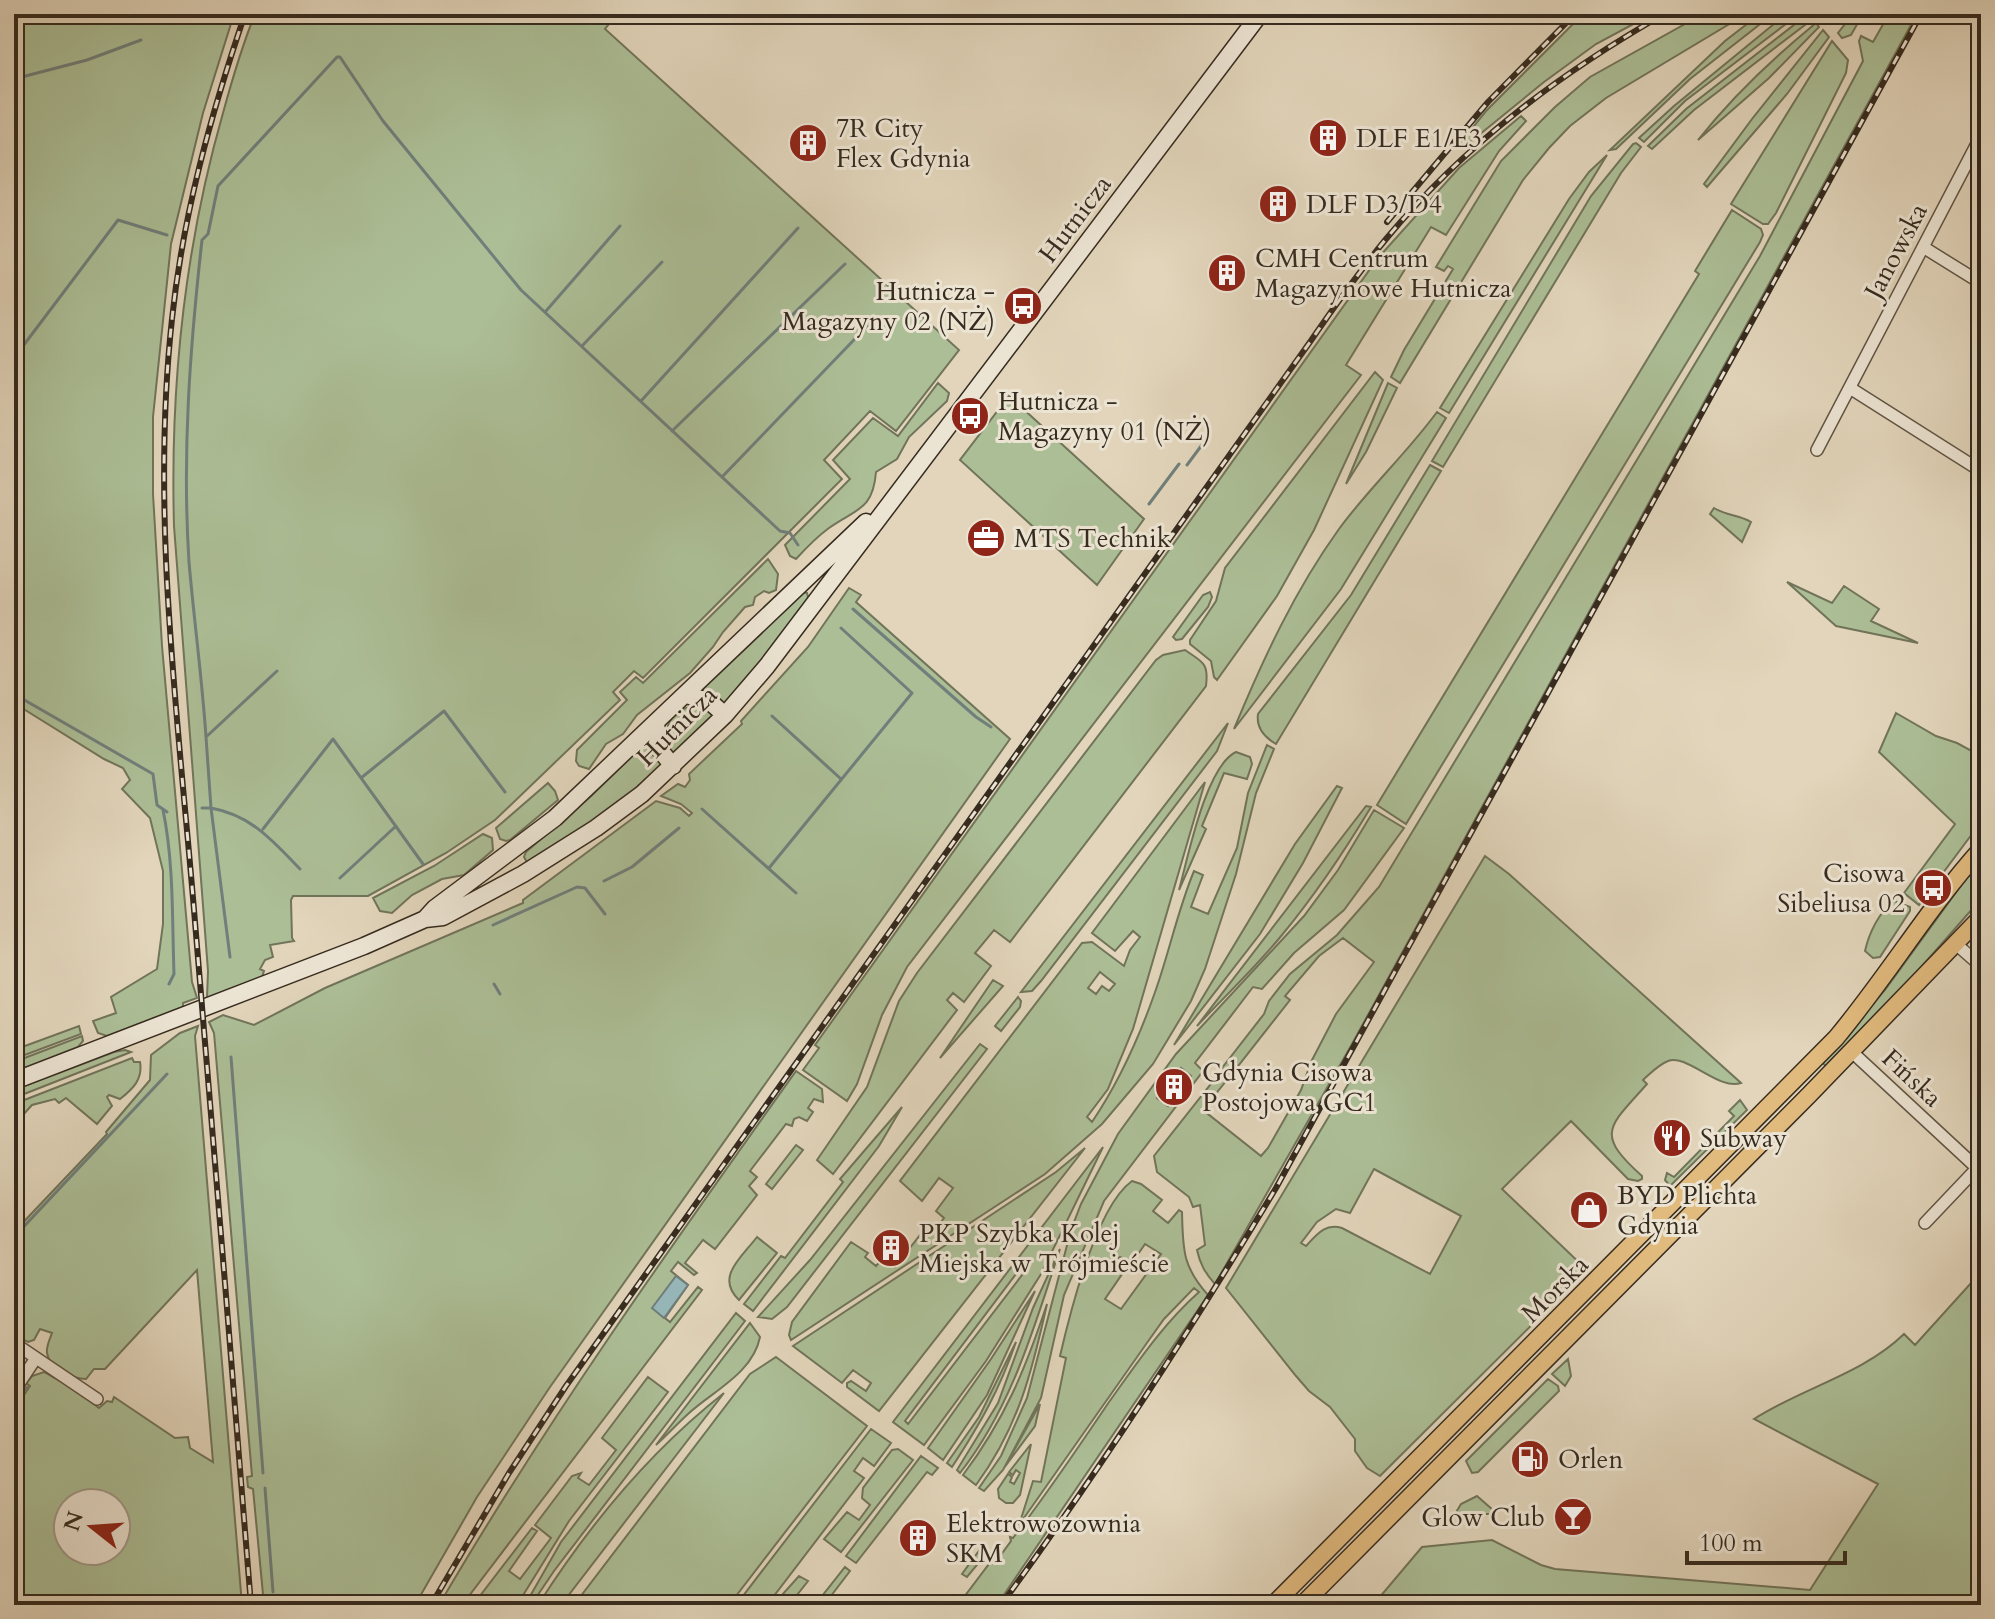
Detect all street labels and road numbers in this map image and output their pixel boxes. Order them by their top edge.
street label: Hutnicza [1031,168,1119,270]
street label: Janowska [1854,197,1936,308]
street label: Hutnicza [629,678,725,774]
street label: Fińska [1874,1041,1950,1115]
street label: Morska [1514,1248,1596,1330]

